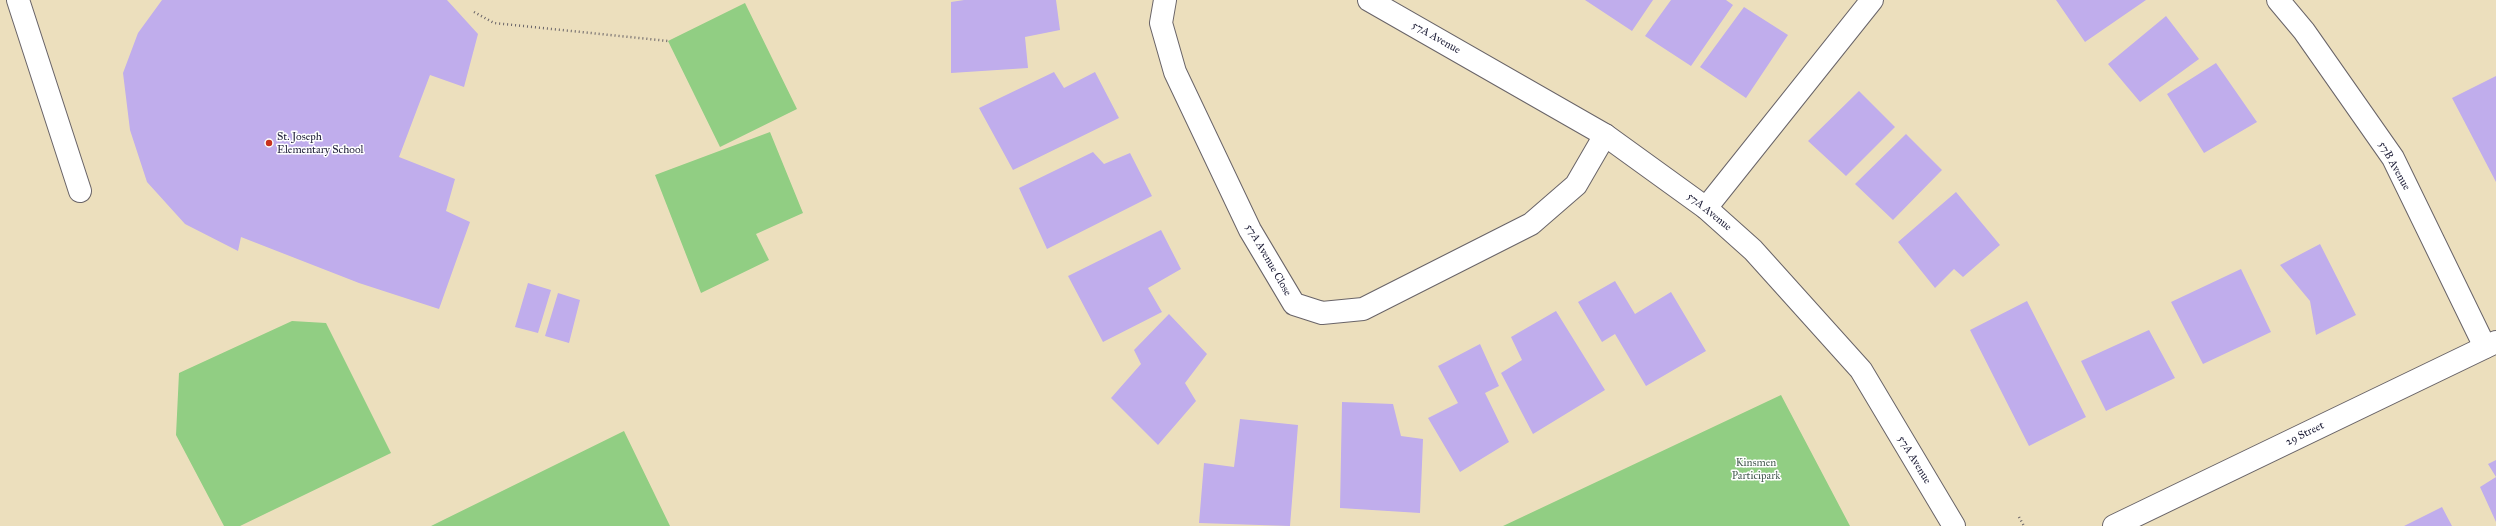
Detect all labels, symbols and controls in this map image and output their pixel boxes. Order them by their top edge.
street label: 57A Avenue [1409,19,1463,57]
place label: St. Joseph Elementary School [277,130,364,156]
marker: St. Joseph Elementary School [264,138,274,148]
street label: 57B Avenue [2375,139,2413,193]
street label: 57A Avenue [1684,190,1734,234]
street label: 57A Avenue Close [1242,222,1294,298]
street label: 29 Street [2284,419,2326,449]
street label: 57A Avenue [1894,434,1934,486]
park label: Kinsmen Participark [1732,456,1780,482]

